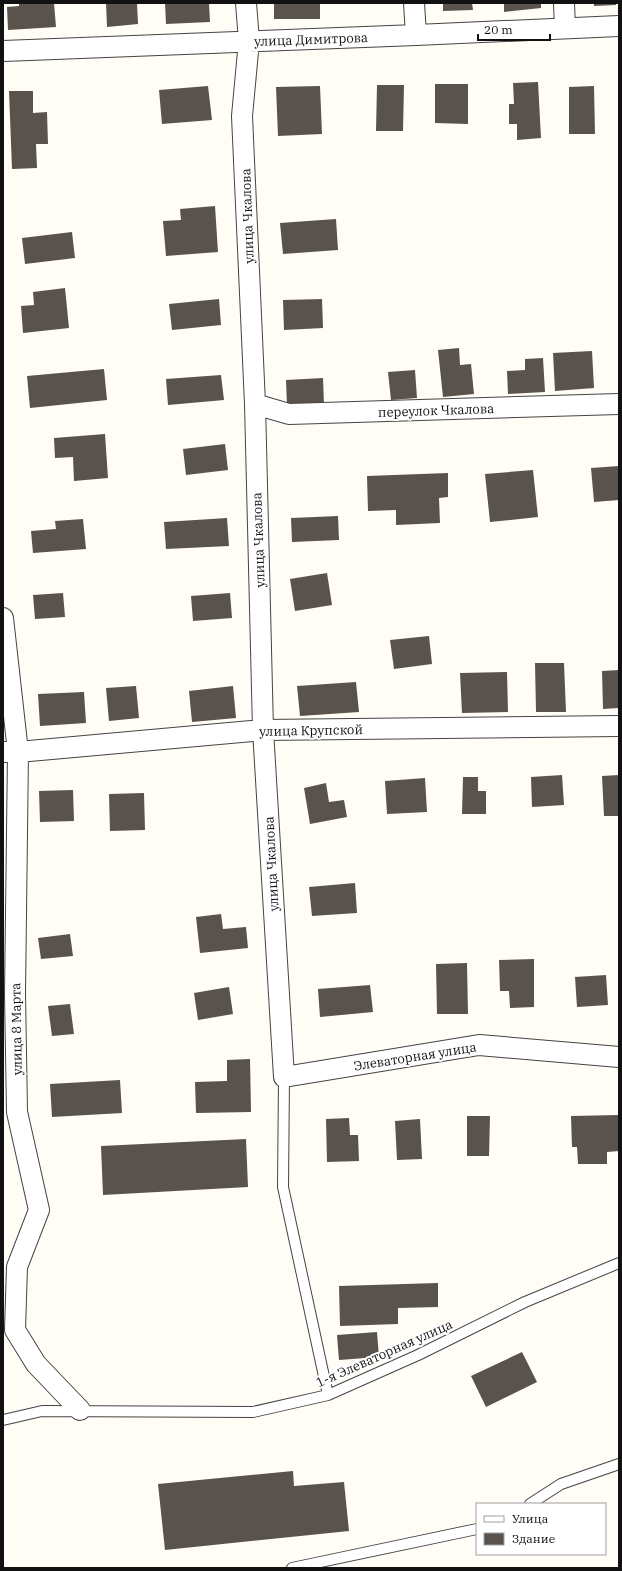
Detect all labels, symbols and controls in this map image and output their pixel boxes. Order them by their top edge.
scale bar [478,16,550,42]
text: 20 m [484,22,513,37]
street label: улица Димитрова [254,29,368,50]
street label: улица Чкалова [237,168,258,264]
street label: переулок Чкалова [378,400,494,421]
street label: улица Чкалова [248,492,269,588]
street label: улица Крупской [259,721,363,740]
street label: улица Чкалова [261,816,282,912]
street label: улица 8 Марта [7,982,26,1075]
street label: Элеваторная улица [352,1038,478,1075]
street label: 1-я Элеваторная улица [313,1316,455,1391]
legend [476,1503,606,1555]
text: Улица [512,1511,549,1526]
text: Здание [512,1531,555,1546]

